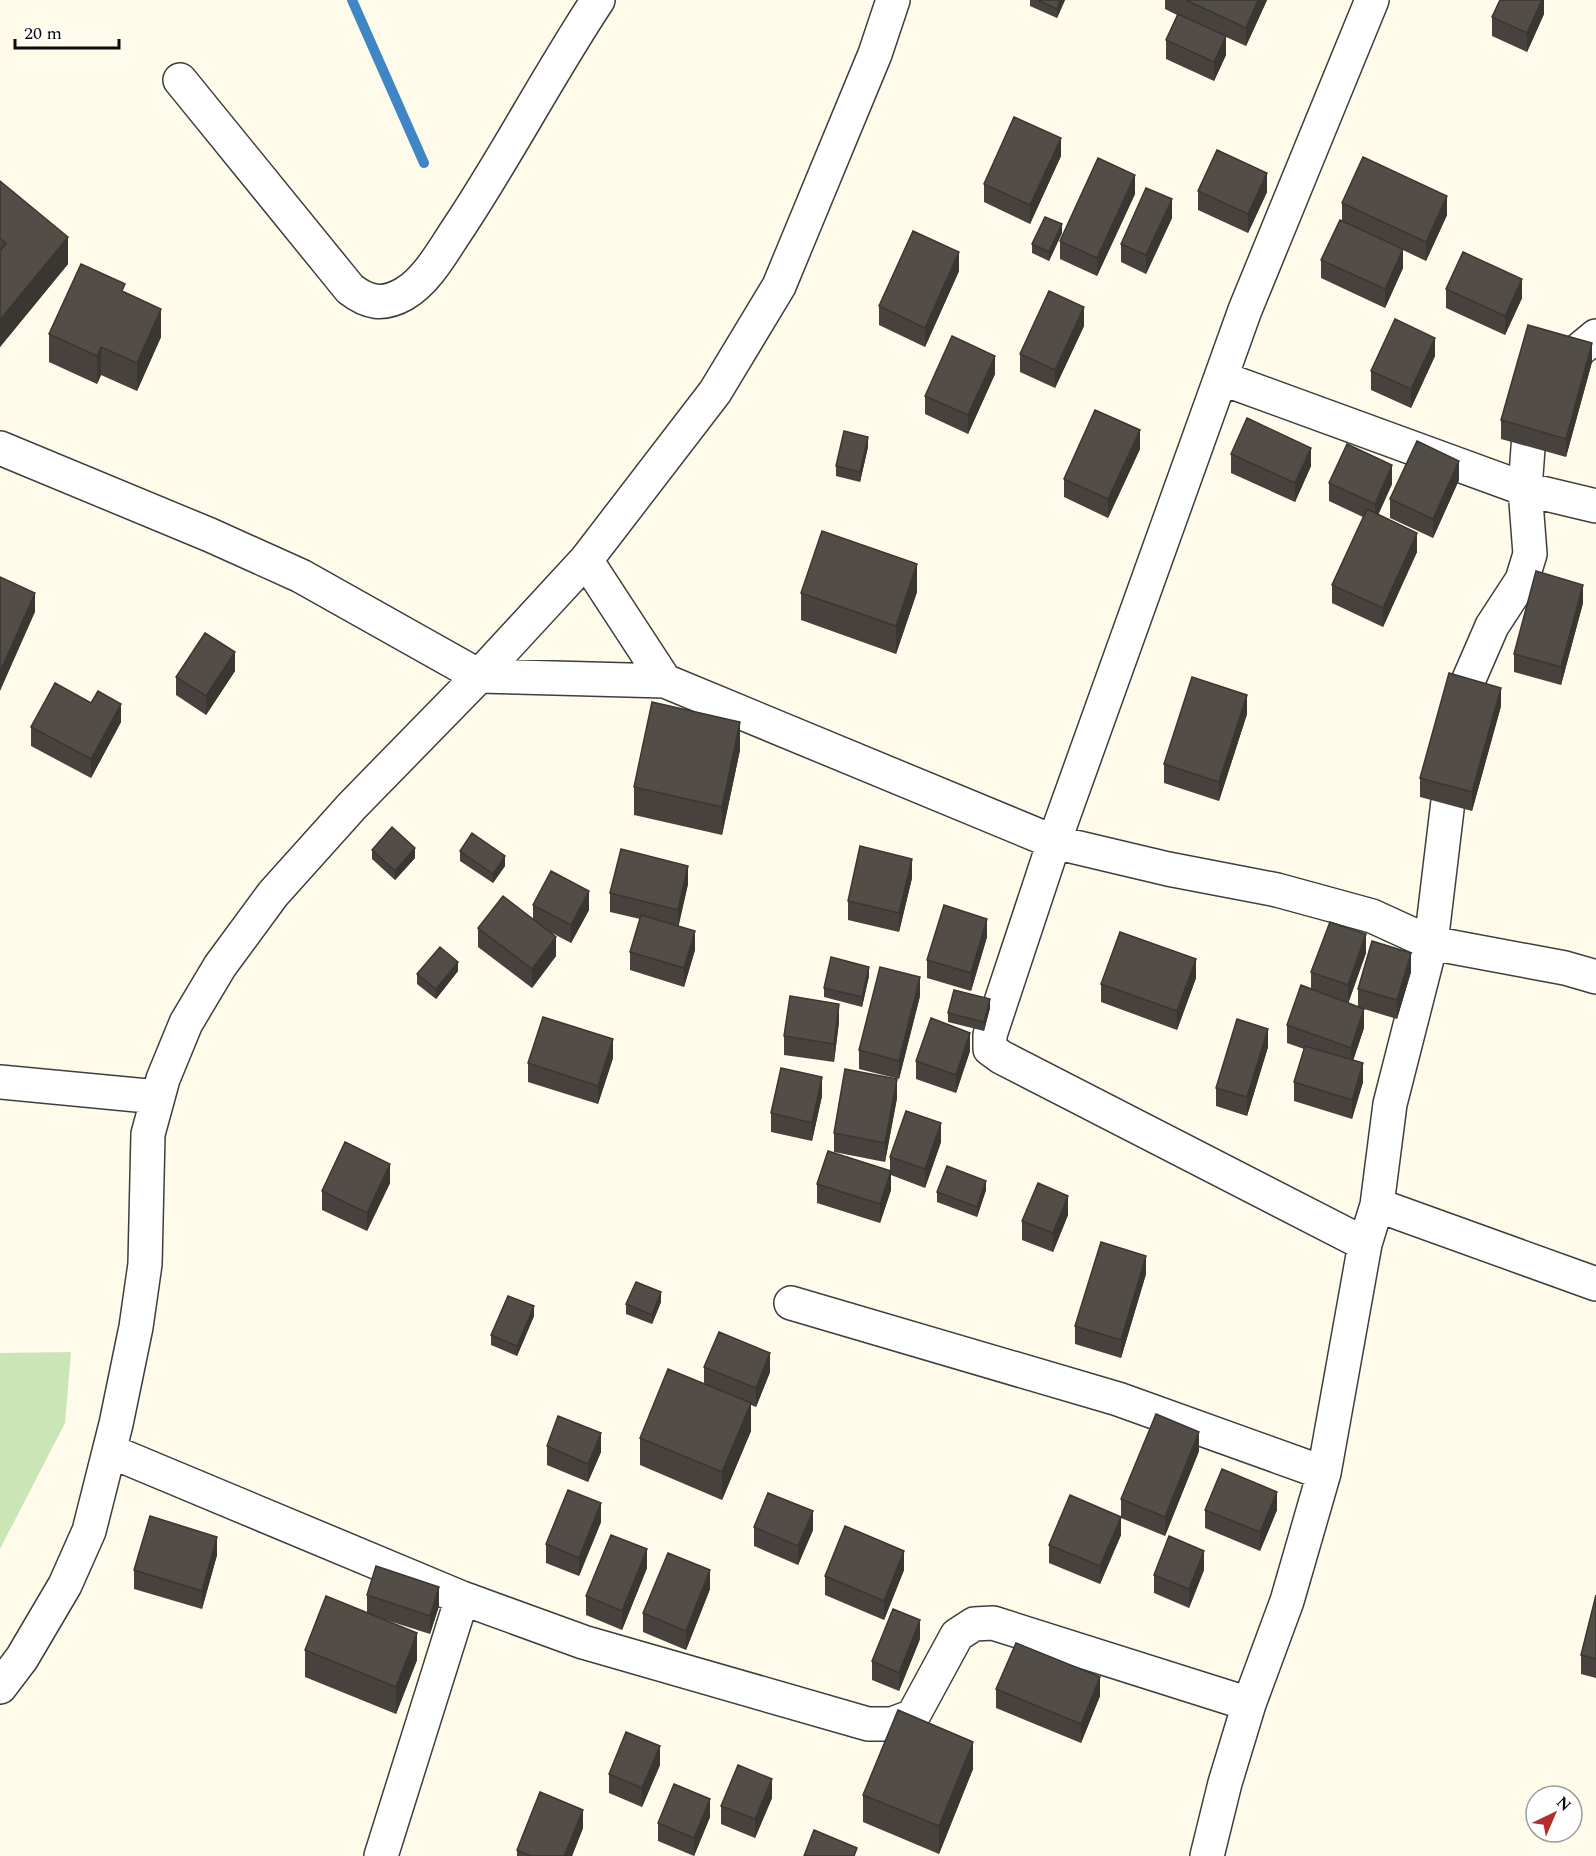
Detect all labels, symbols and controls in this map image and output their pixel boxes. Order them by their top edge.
scale bar [15,12,118,50]
text: 20 m [24,20,62,47]
north arrow [1524,1784,1584,1844]
text: N [1551,1791,1577,1817]

